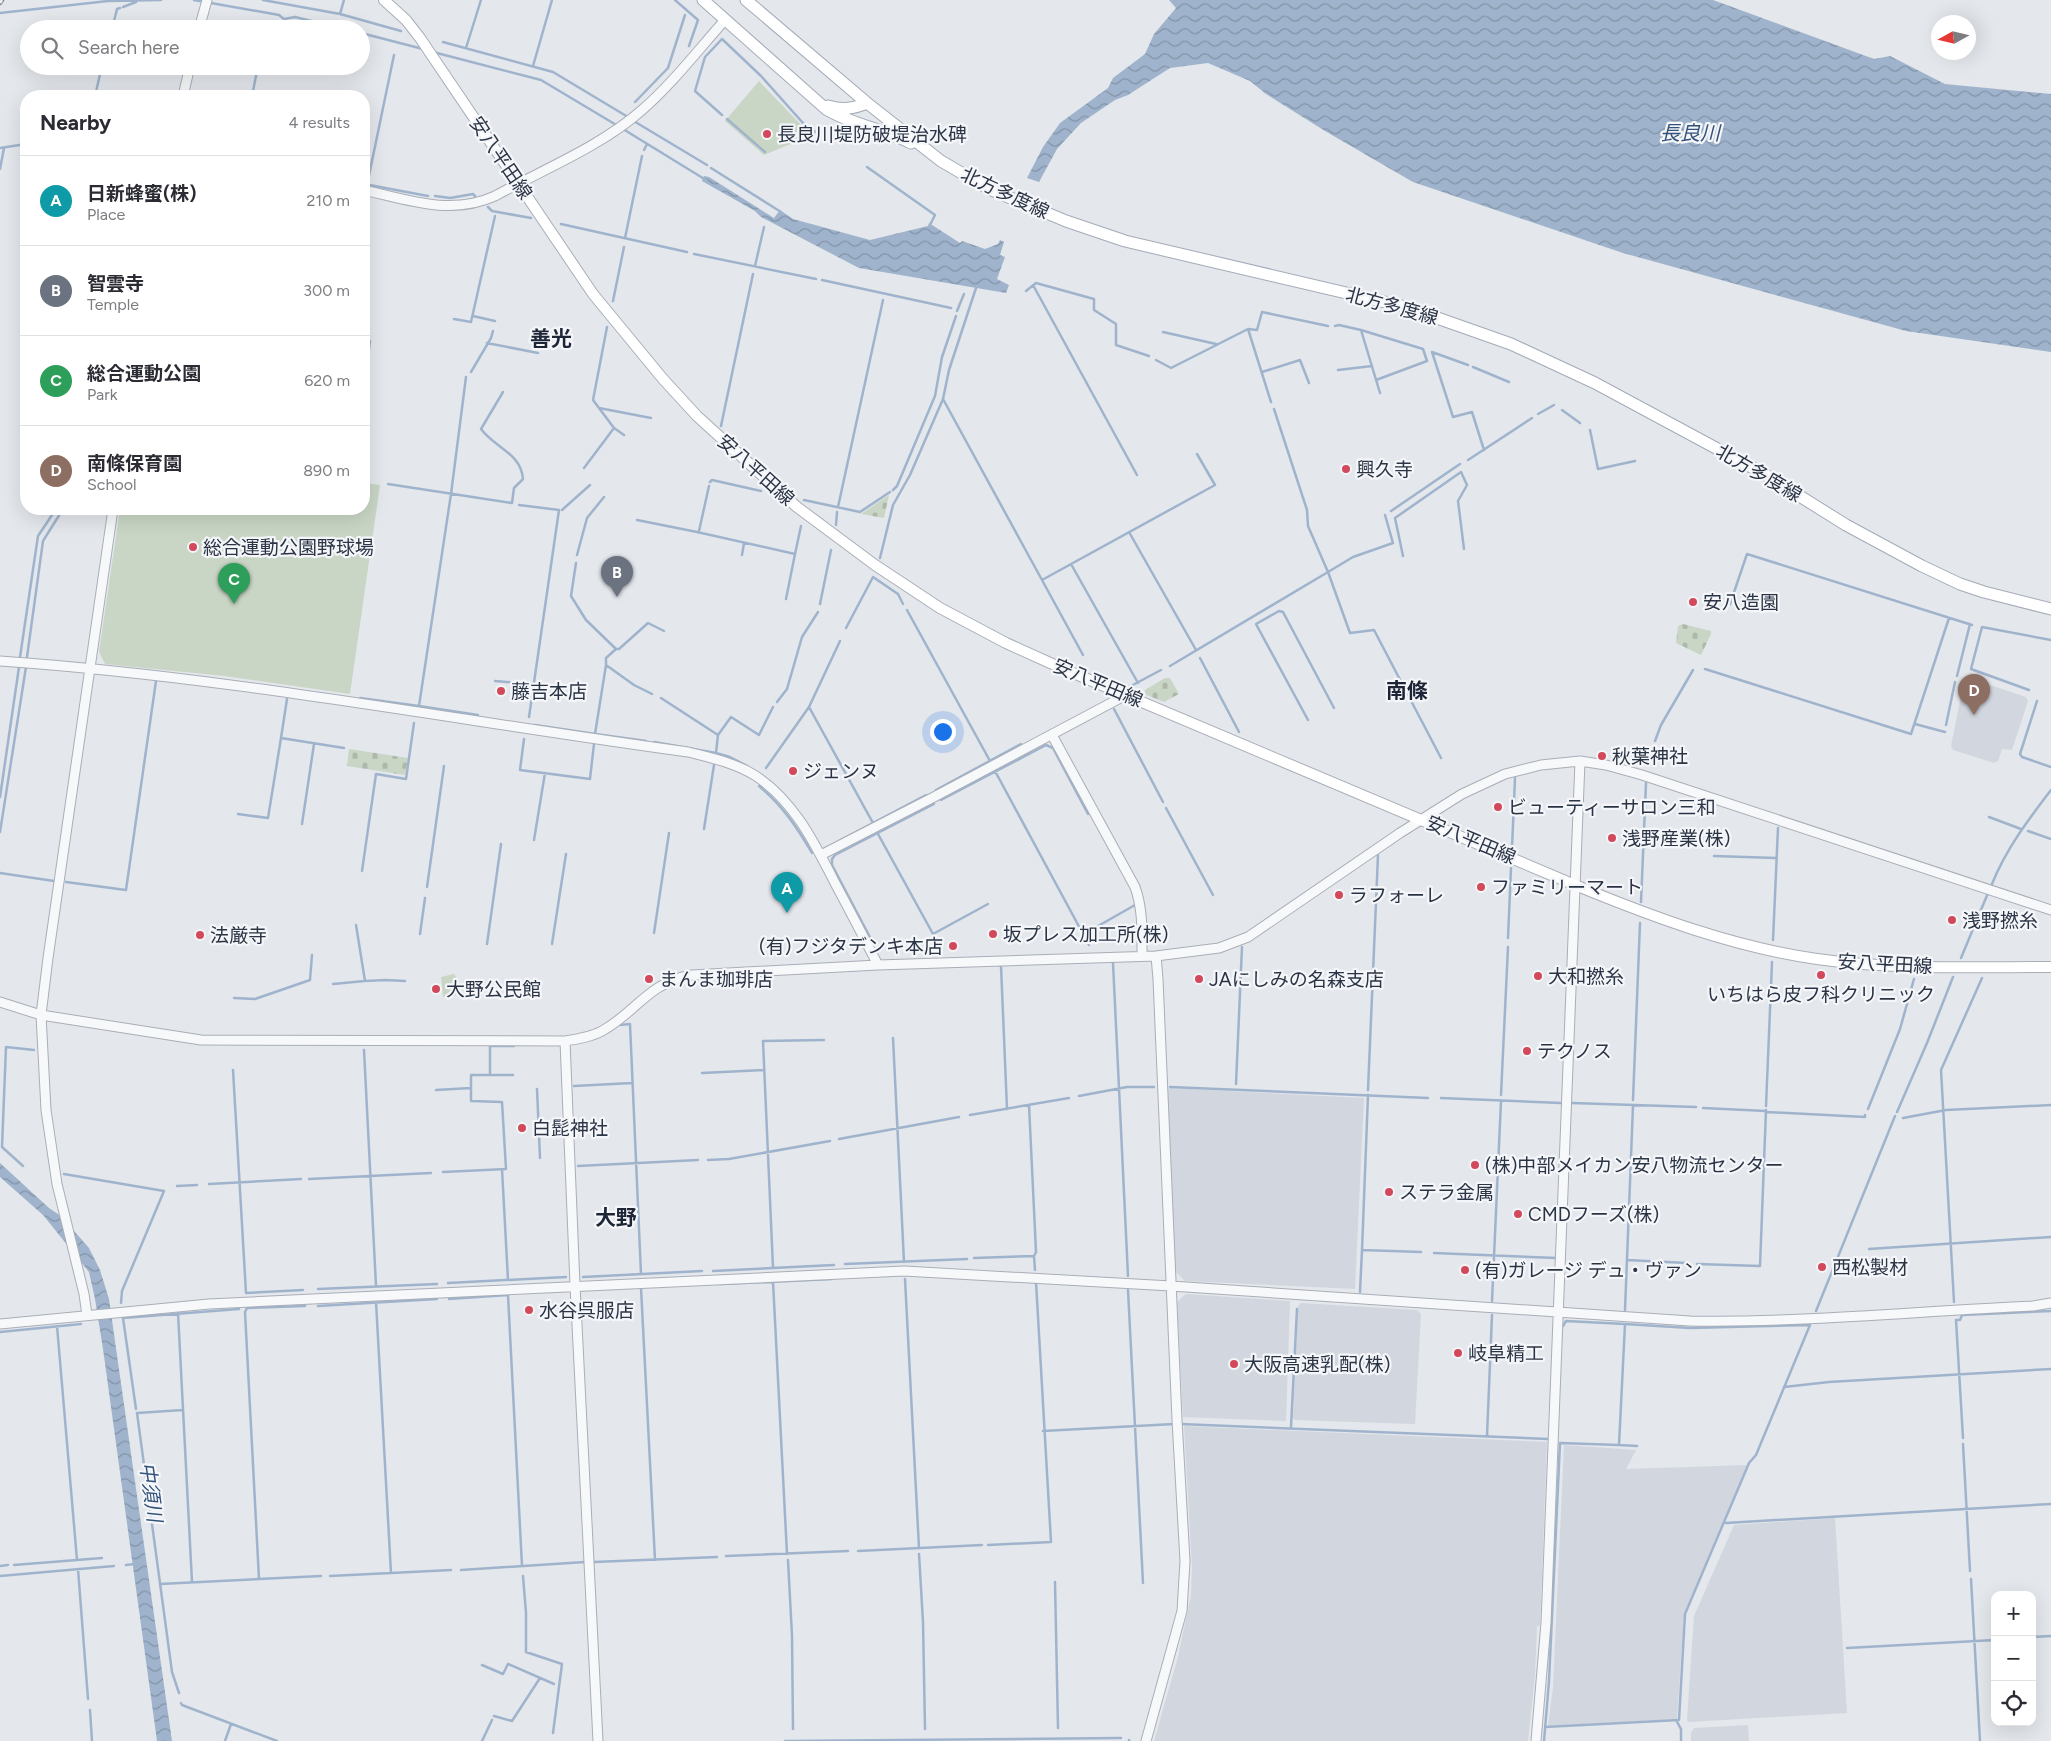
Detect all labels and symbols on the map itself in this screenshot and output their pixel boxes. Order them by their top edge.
north arrow [1931,15,1976,60]
street label: 安八平田線 [465,112,537,204]
water label: 長良川 [1660,121,1722,145]
place label: 長良川堤防破堤治水碑 [777,123,967,146]
marker: 長良川堤防破堤治水碑 [761,128,773,140]
street label: 北方多度線 [957,162,1053,224]
street label: 北方多度線 [1343,283,1441,329]
district label: 善光 [530,326,572,351]
street label: 安八平田線 [713,430,799,510]
street label: 北方多度線 [1712,439,1806,507]
place label: 興久寺 [1356,458,1413,481]
marker: 興久寺 [1340,463,1352,475]
place label: 総合運動公園野球場 [203,536,374,559]
marker: 総合運動公園野球場 [187,541,199,553]
pin: B [601,556,633,597]
pin: C [218,563,250,604]
place label: 安八造園 [1703,591,1779,614]
marker: 安八造園 [1687,596,1699,608]
street label: 安八平田線 [1050,654,1146,712]
pin: D [1958,674,1990,715]
district label: 南條 [1386,678,1428,703]
place label: 藤吉本店 [511,680,587,703]
marker: 藤吉本店 [495,685,507,697]
your location [930,719,956,745]
place label: 秋葉神社 [1612,745,1688,768]
marker: 秋葉神社 [1596,750,1608,762]
place label: ジェンヌ [803,760,879,783]
marker: ジェンヌ [787,765,799,777]
place label: ビューティーサロン三和 [1508,796,1715,819]
marker: ビューティーサロン三和 [1492,801,1504,813]
street label: 安八平田線 [1423,811,1519,869]
place label: 浅野産業(株) [1622,827,1730,850]
marker: 浅野産業(株) [1606,832,1618,844]
pin: A [771,872,803,913]
place label: ファミリーマート [1491,876,1643,899]
marker: ファミリーマート [1475,881,1487,893]
place label: ラフォーレ [1349,884,1444,907]
marker: ラフォーレ [1333,889,1345,901]
place label: 浅野撚糸 [1962,909,2038,932]
marker: 浅野撚糸 [1946,914,1958,926]
place label: 坂プレス加工所(株) [1003,923,1168,946]
place label: 法厳寺 [210,924,267,947]
marker: 坂プレス加工所(株) [987,928,999,940]
marker: 法厳寺 [194,929,206,941]
place label: (有)フジタデンキ本店 [759,935,943,958]
marker: (有)フジタデンキ本店 [947,940,959,952]
street label: 安八平田線 [1837,950,1933,978]
place label: 大和撚糸 [1548,965,1624,988]
place label: まんま珈琲店 [659,968,773,991]
place label: JAにしみの名森支店 [1209,968,1384,991]
marker: いちはら皮フ科クリニック [1815,969,1827,981]
marker: 大和撚糸 [1532,970,1544,982]
marker: まんま珈琲店 [643,973,655,985]
marker: JAにしみの名森支店 [1193,973,1205,985]
place label: 大野公民館 [446,978,541,1001]
marker: 大野公民館 [430,983,442,995]
place label: いちはら皮フ科クリニック [1707,983,1935,1006]
place label: テクノス [1537,1040,1612,1063]
marker: テクノス [1521,1045,1533,1057]
place label: 白髭神社 [532,1117,608,1140]
marker: 白髭神社 [516,1122,528,1134]
place label: (株)中部メイカン安八物流センター [1485,1154,1783,1177]
marker: (株)中部メイカン安八物流センター [1469,1159,1481,1171]
place label: ステラ金属 [1399,1181,1494,1204]
marker: ステラ金属 [1383,1186,1395,1198]
place label: CMDフーズ(株) [1528,1203,1659,1226]
district label: 大野 [595,1205,637,1230]
marker: CMDフーズ(株) [1512,1208,1524,1220]
place label: 西松製材 [1832,1256,1908,1279]
place label: (有)ガレージ デュ・ヴァン [1475,1259,1702,1282]
marker: 西松製材 [1816,1261,1828,1273]
marker: (有)ガレージ デュ・ヴァン [1459,1264,1471,1276]
place label: 水谷呉服店 [539,1299,634,1322]
marker: 水谷呉服店 [523,1304,535,1316]
place label: 岐阜精工 [1468,1342,1544,1365]
marker: 岐阜精工 [1452,1347,1464,1359]
place label: 大阪高速乳配(株) [1244,1353,1390,1376]
marker: 大阪高速乳配(株) [1228,1358,1240,1370]
water label: 中須川 [135,1461,167,1525]

